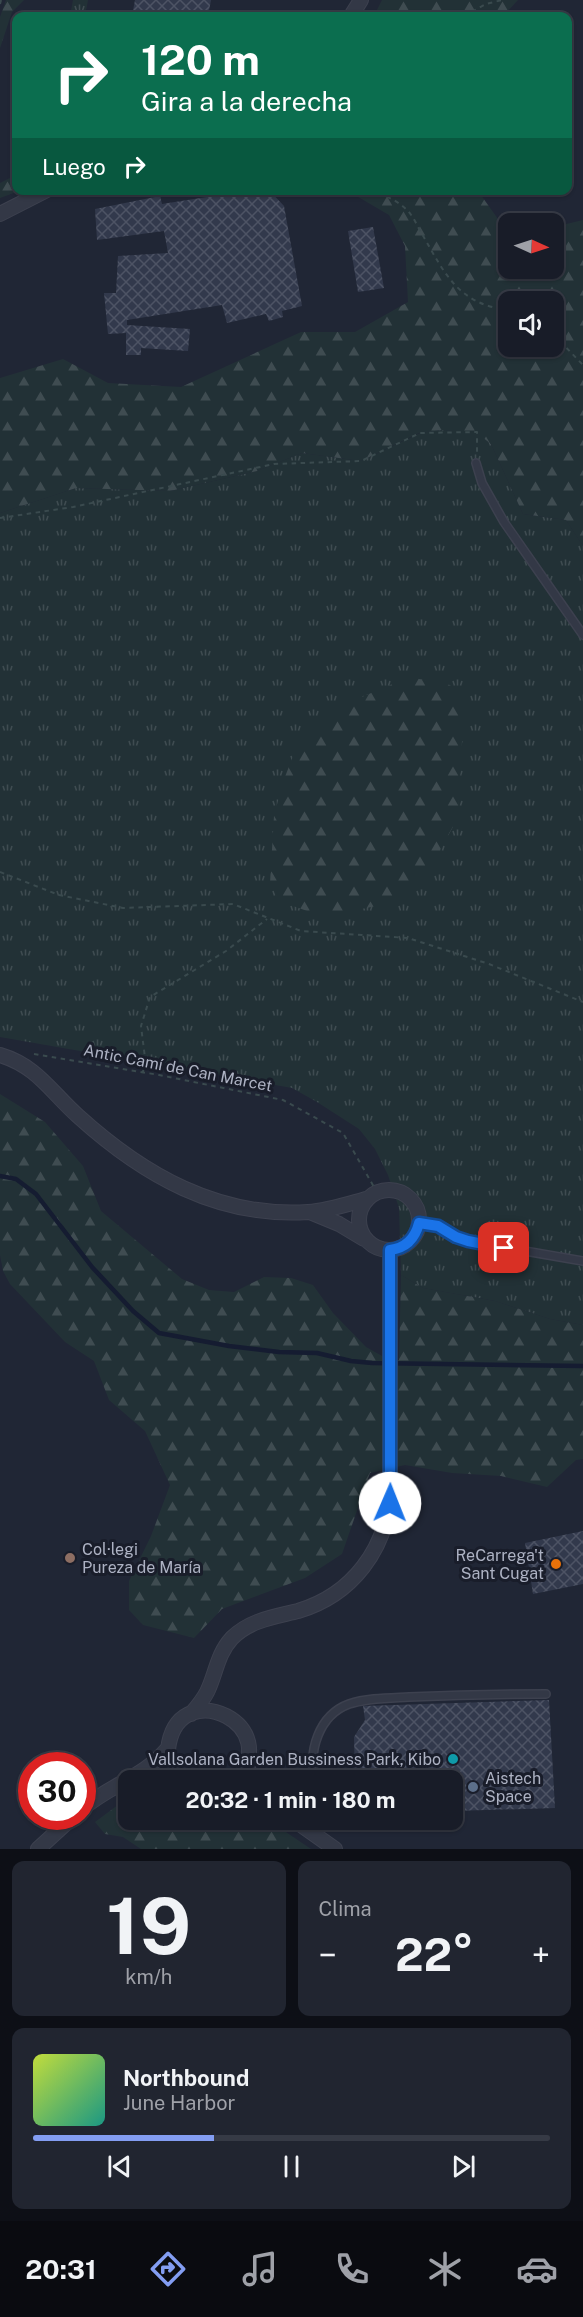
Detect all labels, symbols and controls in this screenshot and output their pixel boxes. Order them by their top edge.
text: 120 m [141,35,260,84]
icon: right [42,36,120,114]
text: Gira a la derecha [141,85,352,117]
icon: right [118,150,151,183]
text: Luego [42,154,106,180]
north arrow [498,213,564,279]
map controls [498,213,564,357]
button: sound [498,291,564,357]
street label: Antic Camí de Can Marcet [82,1040,274,1096]
pin [478,1222,529,1273]
icon: arrive [487,1231,520,1264]
position arrow [358,1471,422,1535]
place label: Col·legi Pureza de María [82,1540,201,1577]
place label: ReCarrega't Sant Cugat [456,1546,544,1583]
marker: Col·legi Pureza de María [63,1551,77,1565]
marker: ReCarrega't Sant Cugat [549,1557,563,1571]
place label: Vallsolana Garden Bussiness Park, Kibo [148,1750,441,1769]
speed limit sign: 30 [18,1752,96,1830]
marker: Vallsolana Garden Bussiness Park, Kibo [446,1752,460,1766]
place label: Aistech Space [485,1769,541,1806]
marker: Aistech Space [466,1780,480,1794]
text: 20:32 · 1 min · 180 m [186,1787,395,1813]
text: 19 [106,1880,191,1972]
text: Clima [319,1897,372,1921]
text: 22° [395,1928,473,1981]
text: − [319,1936,337,1974]
text: + [532,1936,550,1974]
text: km/h [125,1965,172,1989]
text: Northbound [123,2065,249,2091]
text: June Harbor [123,2091,235,2115]
icon: previous [103,2150,136,2183]
icon: pause [275,2150,308,2183]
icon: next [447,2150,480,2183]
icon: directions [147,2248,189,2290]
icon: music [239,2248,281,2290]
icon: phone [331,2248,373,2290]
icon: climate [424,2248,466,2290]
icon: car [516,2248,558,2290]
text: 20:31 [25,2253,96,2285]

